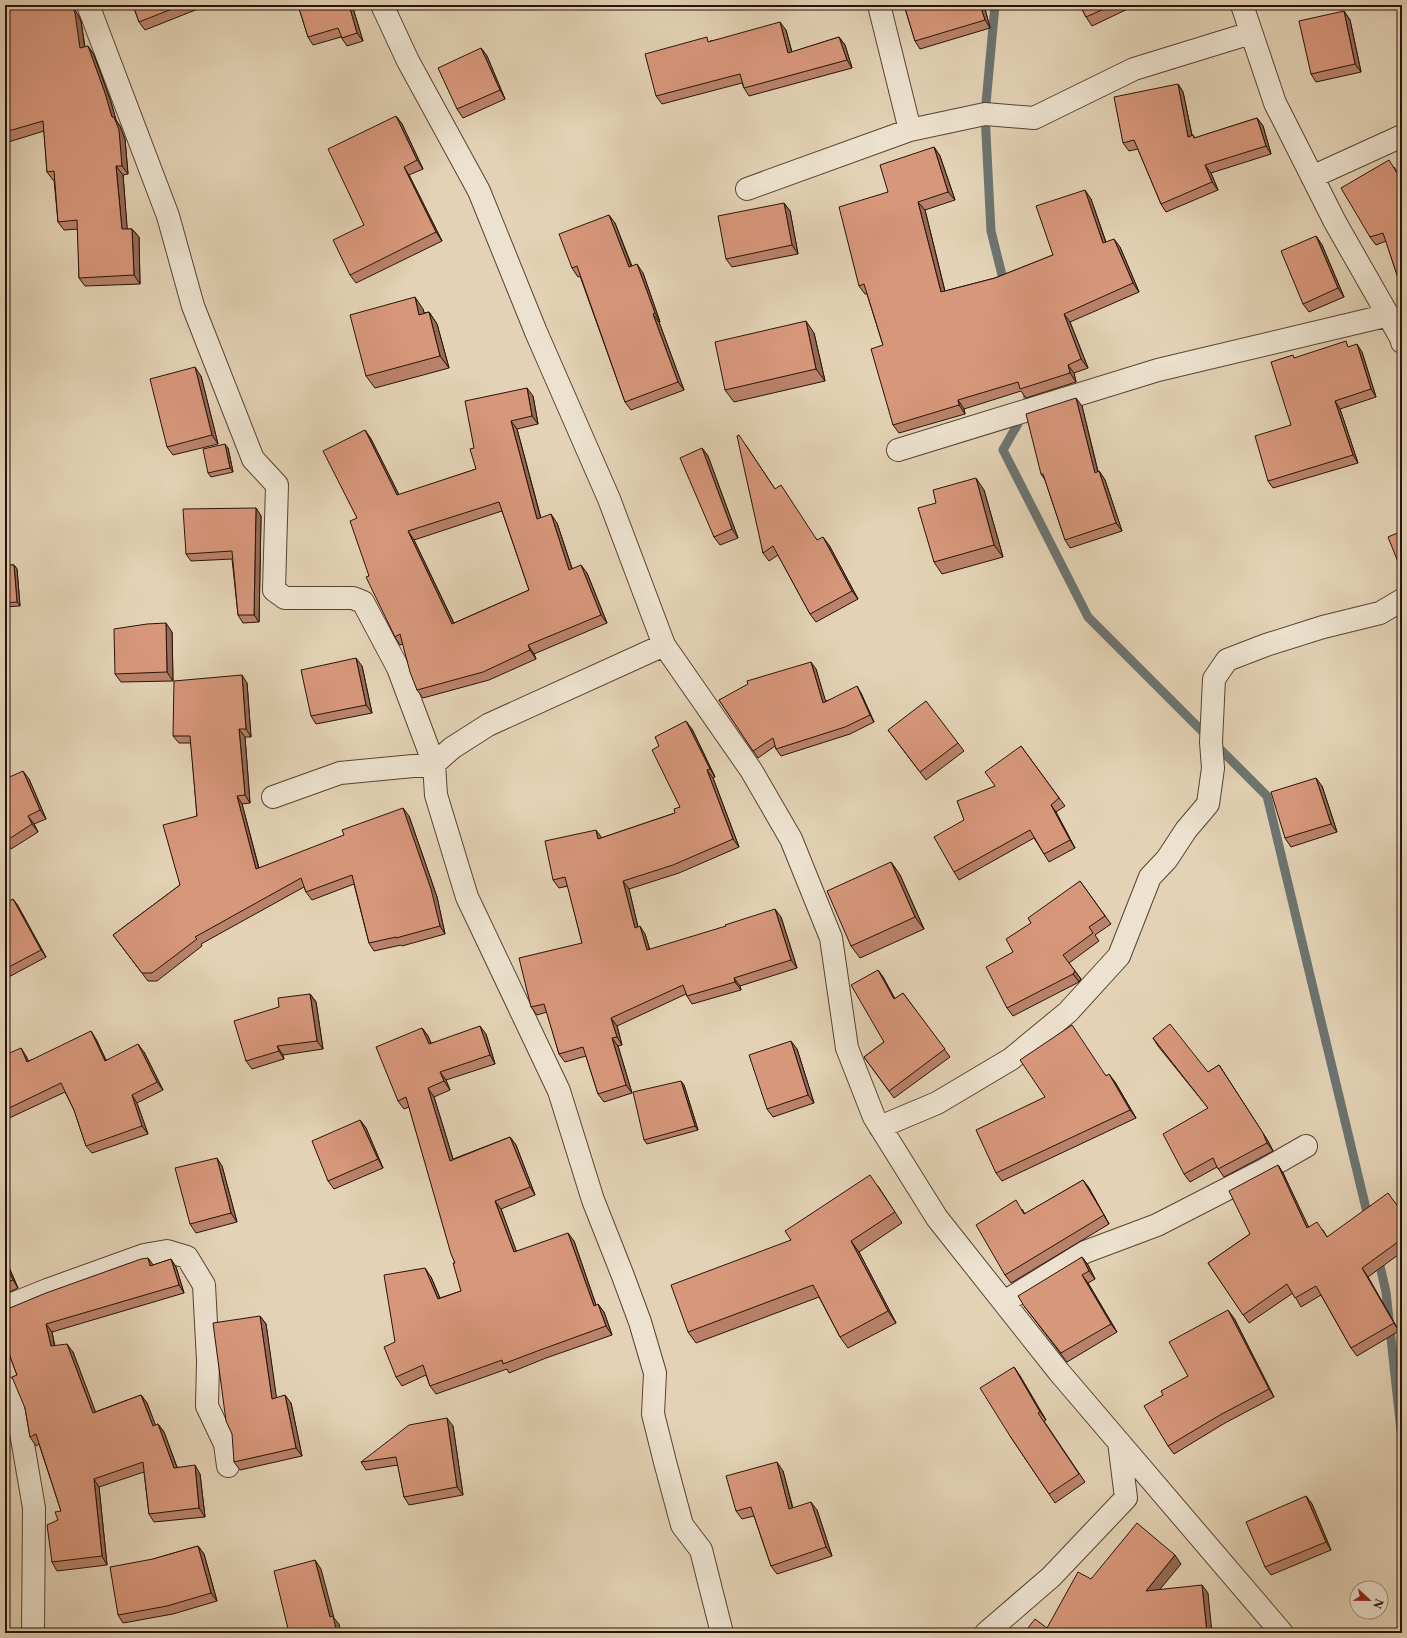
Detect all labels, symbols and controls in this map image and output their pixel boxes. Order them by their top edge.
north arrow [1349,1580,1389,1620]
text: N [1370,1597,1387,1611]

